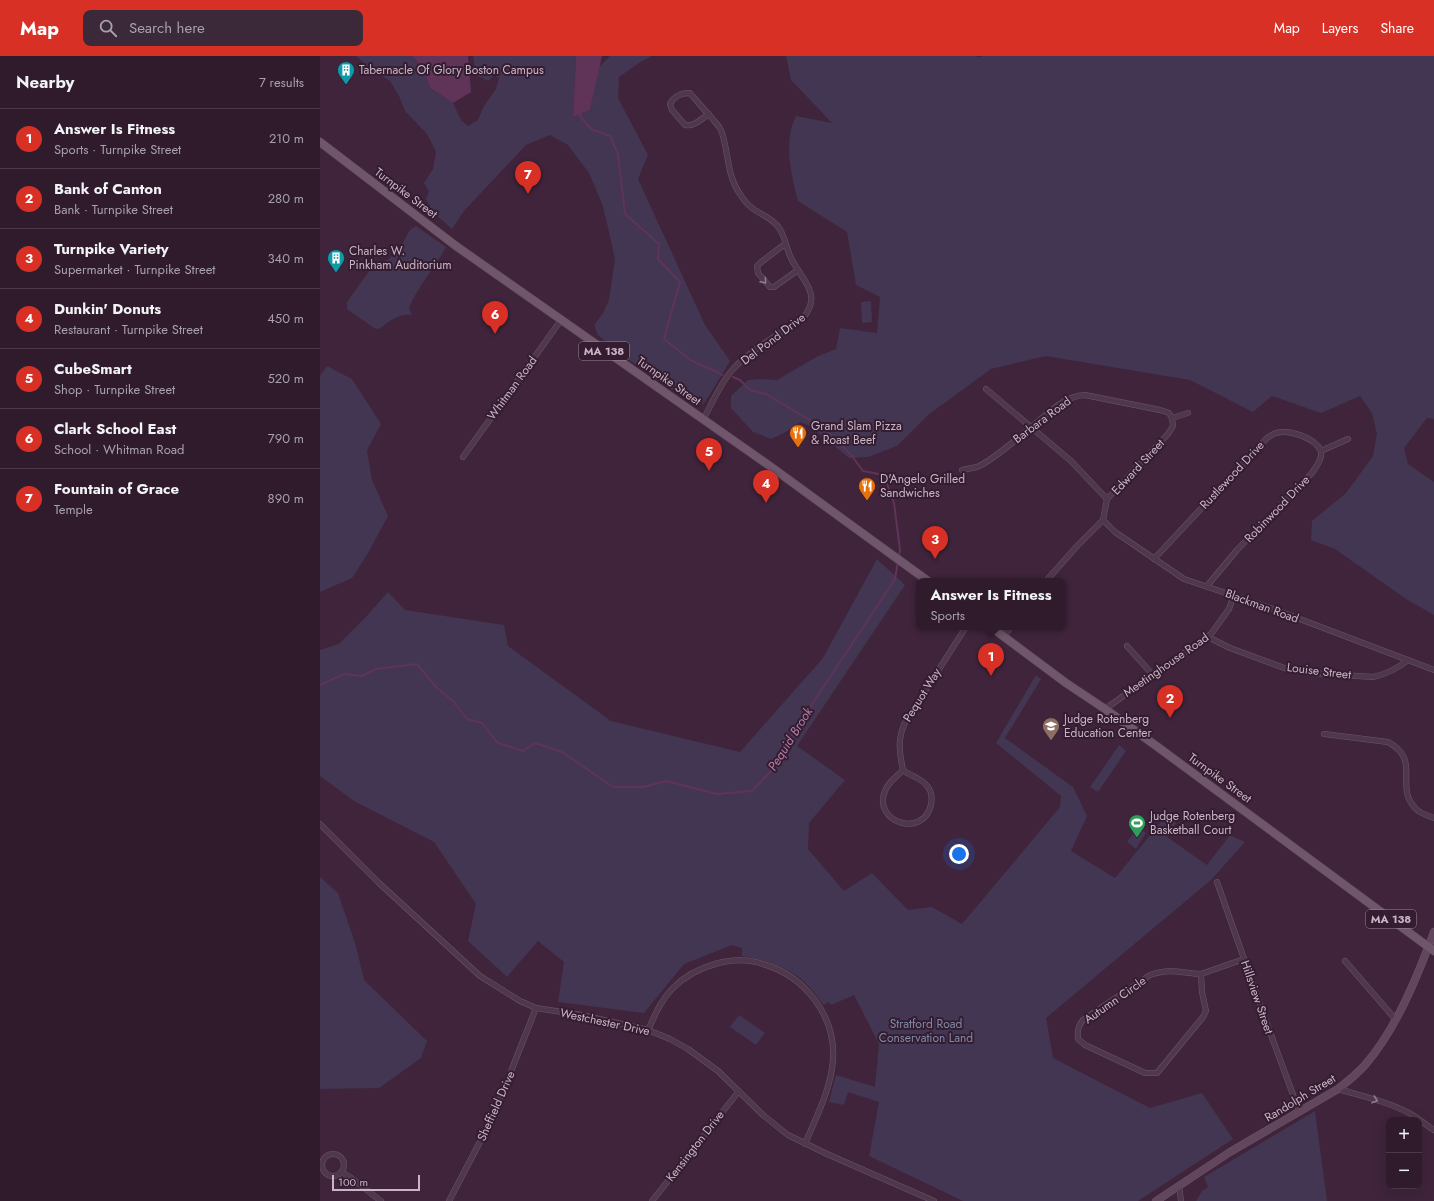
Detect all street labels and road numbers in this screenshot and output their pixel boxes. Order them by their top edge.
street label: Turnpike Street [371,163,441,223]
street label: Del Pond Drive [737,309,809,369]
road number: MA 138 [579,342,629,360]
street label: Whitman Road [483,352,541,424]
street label: Turnpike Street [633,352,705,410]
street label: Barbara Road [1009,392,1075,448]
street label: Edward Street [1107,435,1169,499]
street label: Rustlewood Drive [1196,437,1268,513]
street label: Robinwood Drive [1240,471,1314,547]
street label: Blackman Road [1223,584,1301,628]
street label: Meetinghouse Road [1120,629,1212,701]
street label: Louise Street [1286,658,1352,684]
street label: Pequot Way [898,664,946,725]
street label: Turnpike Street [1184,749,1256,807]
road number: MA 138 [1366,910,1416,928]
street label: Hillsview Street [1236,958,1278,1036]
street label: Autumn Circle [1080,972,1150,1028]
street label: Westchester Drive [558,1004,652,1040]
street label: Sheffield Drive [473,1068,519,1144]
street label: Randolph Street [1261,1070,1339,1126]
street label: Kensington Drive [661,1107,729,1185]

